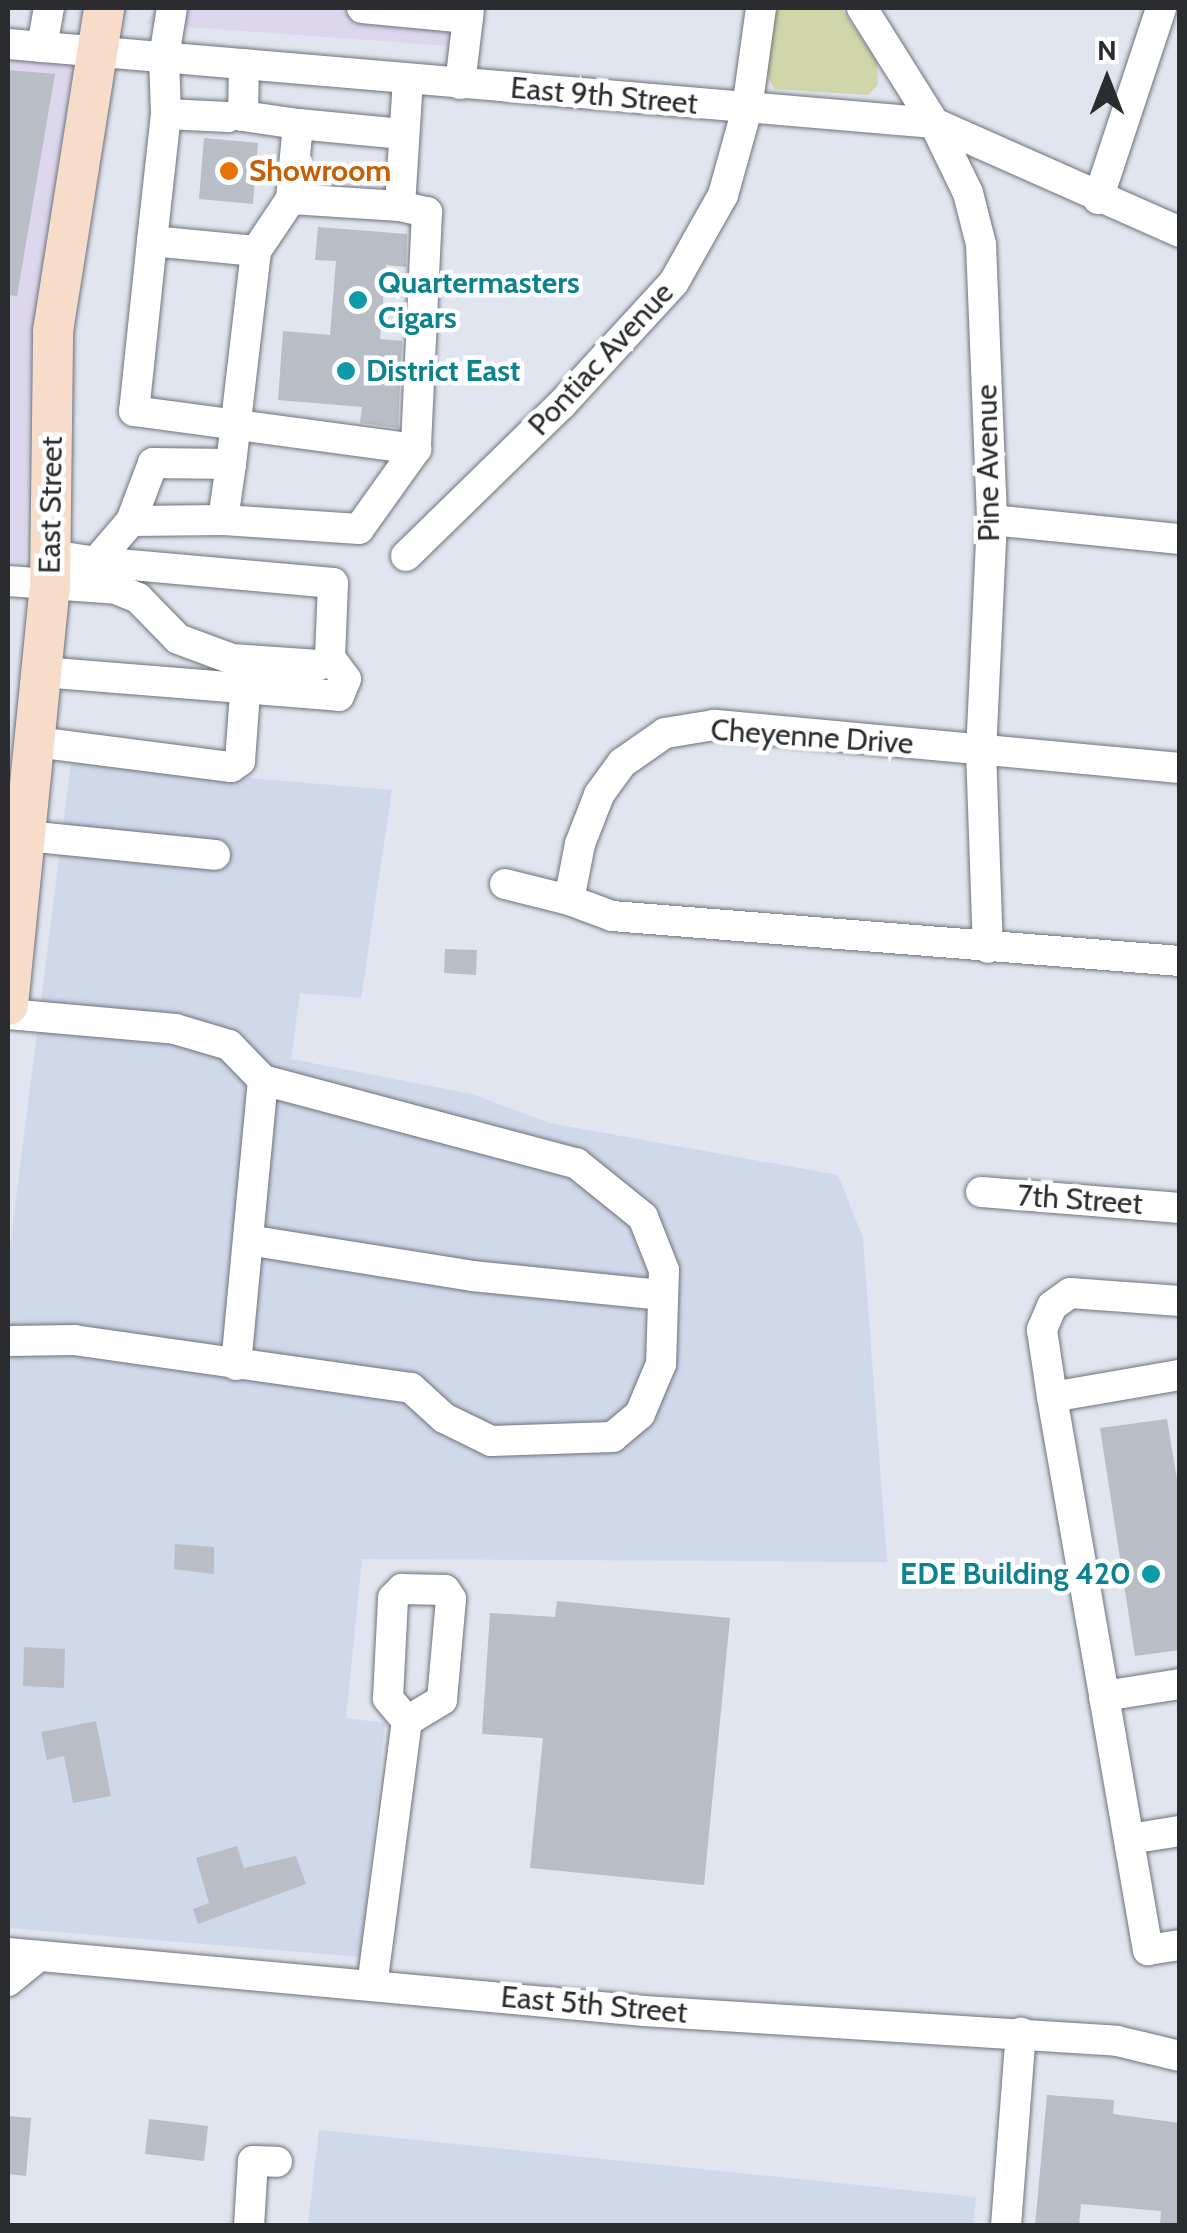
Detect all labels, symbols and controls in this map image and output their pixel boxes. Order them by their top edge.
north arrow [1057,30,1157,130]
text: N [1097,33,1117,67]
street label: East 9th Street [509,70,699,122]
place label: Showroom [249,153,391,189]
marker: Showroom [218,160,240,182]
place label: Quartermasters Cigars [378,265,580,336]
street label: Pontiac Avenue [521,275,681,443]
marker: Quartermasters Cigars [347,289,369,311]
place label: District East [366,353,520,389]
marker: District East [335,360,357,382]
street label: Pine Avenue [969,384,1007,542]
street label: East Street [32,436,70,574]
street label: Cheyenne Drive [709,712,915,762]
street label: 7th Street [1016,1178,1144,1222]
place label: EDE Building 420 [900,1556,1131,1592]
marker: EDE Building 420 [1140,1563,1162,1585]
street label: East 5th Street [499,1979,689,2031]

